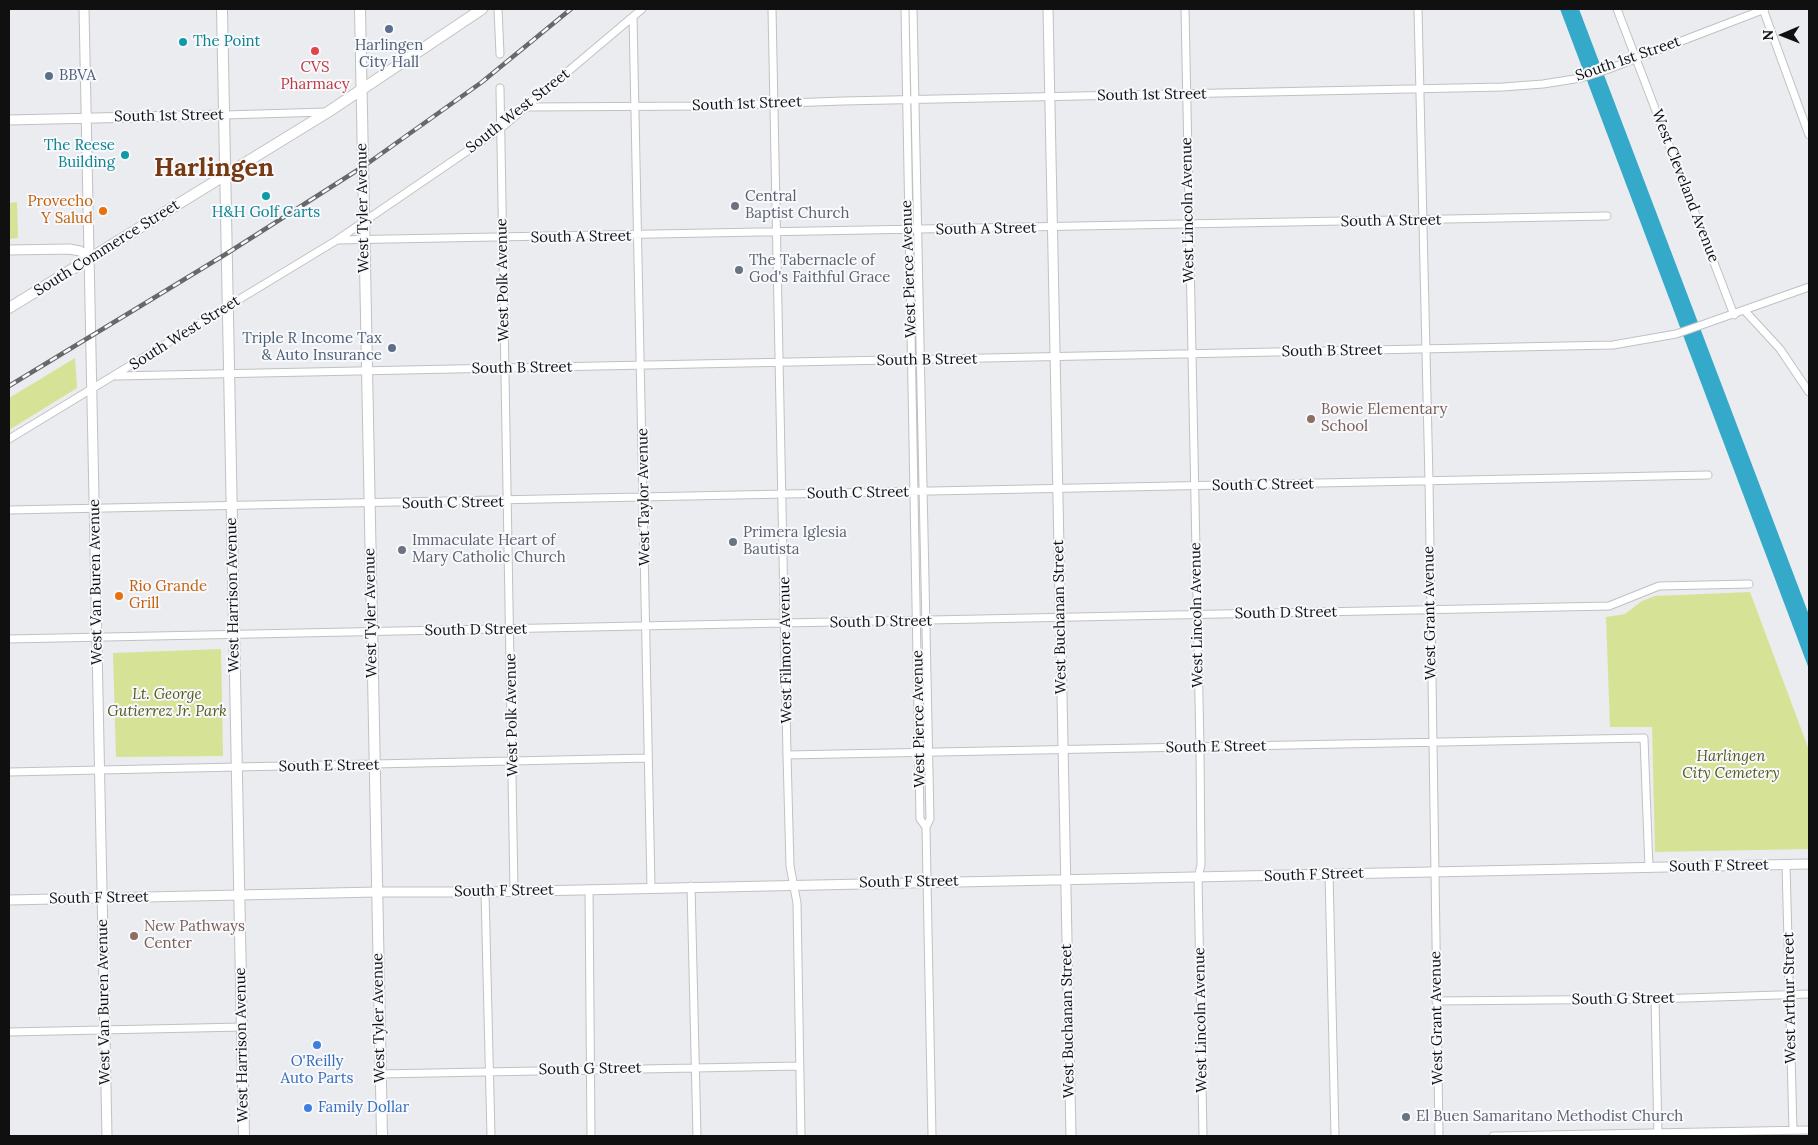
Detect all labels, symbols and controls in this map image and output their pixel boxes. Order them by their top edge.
north arrow [1758,10,1808,60]
marker: Harlingen City Hall [383,23,395,35]
text: N [1759,30,1777,41]
place label: The Point [193,33,260,51]
street label: South 1st Street [1573,33,1683,85]
marker: The Point [177,36,189,48]
place label: Harlingen City Hall [355,37,423,72]
marker: CVS Pharmacy [309,45,321,57]
place label: CVS Pharmacy [280,59,350,94]
street label: South West Street [463,65,573,157]
place label: BBVA [59,67,96,85]
marker: BBVA [43,70,55,82]
street label: South 1st Street [1097,85,1207,105]
street label: South 1st Street [692,93,802,115]
street label: South 1st Street [114,106,224,126]
street label: West Cleveland Avenue [1648,107,1722,265]
place label: The Reese Building [44,137,115,172]
street label: West Lincoln Avenue [1178,137,1198,283]
street label: West Tyler Avenue [353,143,373,273]
marker: The Reese Building [119,149,131,161]
district label: Harlingen [154,154,274,184]
place label: Central Baptist Church [745,188,850,223]
marker: H&H Golf Carts [260,190,272,202]
place label: Provecho Y Salud [28,193,93,228]
street label: South Commerce Street [31,196,183,300]
marker: Central Baptist Church [729,200,741,212]
street label: West Pierce Avenue [898,200,920,338]
place label: H&H Golf Carts [212,204,320,222]
marker: Provecho Y Salud [97,205,109,217]
street label: South A Street [1340,211,1442,231]
street label: West Polk Avenue [493,218,513,342]
street label: South A Street [935,219,1037,239]
street label: South A Street [530,227,632,247]
place label: The Tabernacle of God's Faithful Grace [749,252,890,287]
marker: The Tabernacle of God's Faithful Grace [733,264,745,276]
street label: South West Street [127,292,243,374]
place label: Triple R Income Tax & Auto Insurance [242,330,382,365]
street label: South B Street [1281,341,1383,361]
marker: Triple R Income Tax & Auto Insurance [386,342,398,354]
street label: South B Street [876,350,978,370]
street label: South B Street [471,358,573,378]
place label: Bowie Elementary School [1321,401,1448,436]
marker: Bowie Elementary School [1305,413,1317,425]
street label: West Taylor Avenue [634,428,654,566]
street label: South C Street [1212,475,1314,495]
street label: South C Street [807,483,909,503]
street label: South C Street [402,493,504,513]
street label: West Van Buren Avenue [86,499,106,665]
street label: West Harrison Avenue [223,517,243,673]
place label: Primera Iglesia Bautista [743,524,847,559]
place label: Immaculate Heart of Mary Catholic Church [412,532,566,567]
marker: Primera Iglesia Bautista [727,536,739,548]
street label: West Buchanan Street [1050,540,1070,694]
street label: West Lincoln Avenue [1187,542,1207,688]
marker: Immaculate Heart of Mary Catholic Church [396,544,408,556]
street label: West Grant Avenue [1420,546,1440,680]
street label: West Tyler Avenue [361,548,381,678]
street label: West Filmore Avenue [776,576,796,724]
place label: Rio Grande Grill [129,578,207,613]
marker: Rio Grande Grill [113,590,125,602]
street label: South D Street [1235,603,1337,623]
street label: South D Street [830,612,932,632]
street label: South D Street [425,620,527,640]
street label: West Pierce Avenue [909,650,929,788]
street label: West Polk Avenue [502,653,522,777]
park label: Lt. George Gutierrez Jr. Park [107,686,227,721]
street label: South E Street [1165,737,1267,757]
park label: Harlingen City Cemetery [1682,748,1780,783]
street label: South E Street [278,756,380,776]
street label: South F Street [1669,856,1769,876]
street label: South F Street [1264,864,1364,886]
street label: South F Street [859,872,959,892]
street label: South F Street [454,881,554,901]
street label: South F Street [49,888,149,908]
place label: New Pathways Center [144,918,245,953]
street label: West Van Buren Avenue [94,919,114,1085]
marker: New Pathways Center [128,930,140,942]
street label: West Arthur Street [1780,932,1800,1064]
street label: West Buchanan Street [1058,944,1078,1098]
street label: West Lincoln Avenue [1191,947,1211,1093]
street label: West Grant Avenue [1427,951,1447,1085]
street label: West Tyler Avenue [369,953,389,1083]
street label: West Harrison Avenue [232,967,252,1123]
street label: South G Street [1571,989,1675,1009]
marker: O'Reilly Auto Parts [311,1039,323,1051]
place label: O'Reilly Auto Parts [281,1053,353,1088]
street label: South G Street [538,1059,642,1079]
place label: Family Dollar [318,1099,409,1117]
marker: Family Dollar [302,1102,314,1114]
place label: El Buen Samaritano Methodist Church [1416,1108,1683,1126]
marker: El Buen Samaritano Methodist Church [1400,1111,1412,1123]

